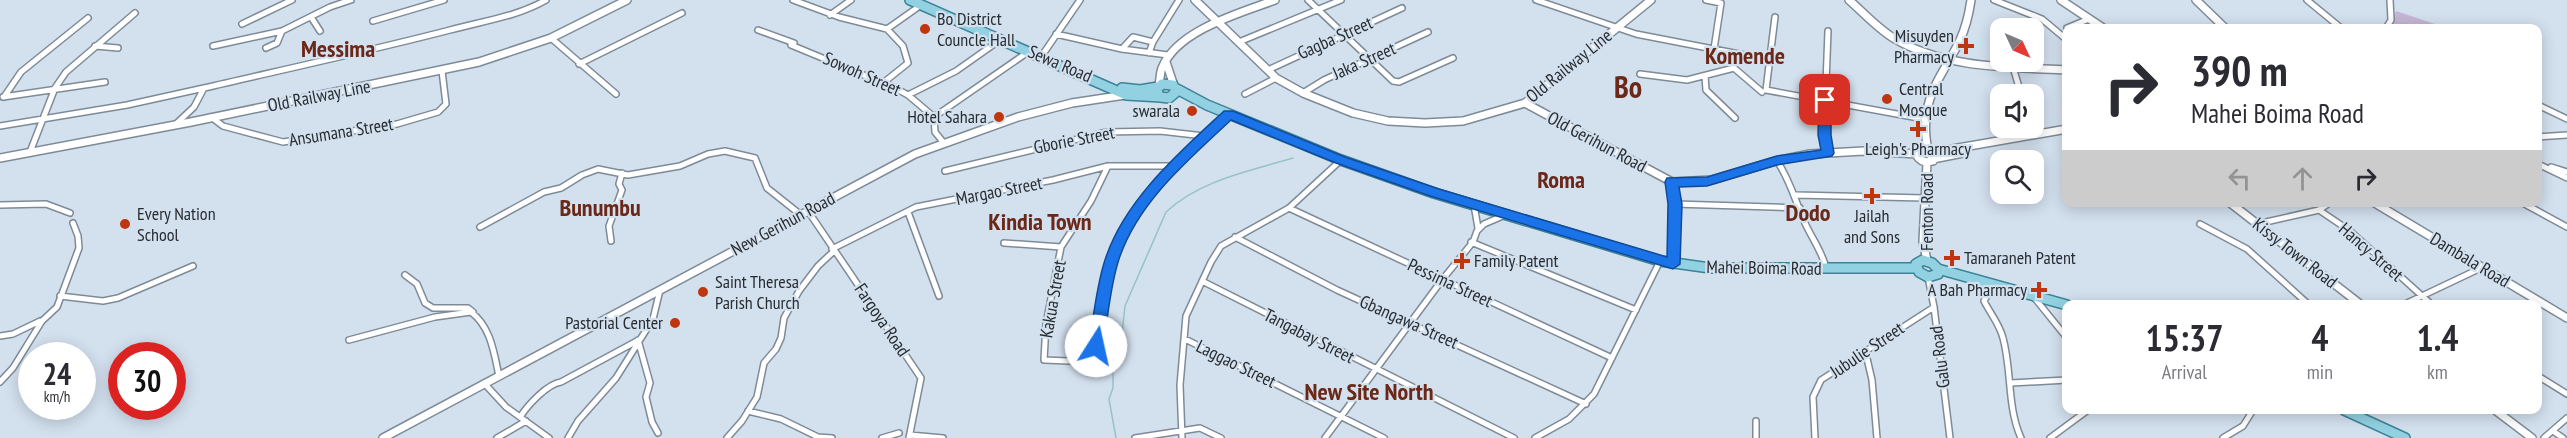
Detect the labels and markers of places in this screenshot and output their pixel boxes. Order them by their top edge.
place label: Bo District Councle Hall [937,7,1016,51]
marker: Bo District Councle Hall [918,22,932,36]
place label: Misuyden Pharmacy [1894,24,1954,68]
marker: Misuyden Pharmacy [1959,39,1973,53]
pin [1799,74,1850,125]
place label: Central Mosque [1899,77,1947,121]
marker: Central Mosque [1880,92,1894,106]
place label: swarala [1133,99,1180,122]
marker: swarala [1185,104,1199,118]
place label: Hotel Sahara [907,105,987,128]
marker: Hotel Sahara [992,110,1006,124]
marker: Leigh's Pharmacy [1911,122,1925,136]
place label: Leigh's Pharmacy [1865,137,1971,160]
marker: Jailah and Sons [1865,189,1879,203]
place label: Every Nation School [137,202,216,246]
place label: Jailah and Sons [1844,204,1900,248]
marker: Every Nation School [118,217,132,231]
place label: Tamaraneh Patent [1964,246,2076,269]
place label: Family Patent [1474,249,1558,272]
marker: Tamaraneh Patent [1945,251,1959,265]
marker: Family Patent [1455,254,1469,268]
place label: Saint Theresa Parish Church [715,270,800,314]
place label: A Bah Pharmacy [1928,278,2027,301]
marker: A Bah Pharmacy [2032,283,2046,297]
marker: Saint Theresa Parish Church [696,285,710,299]
place label: Pastorial Center [565,311,663,334]
marker: Pastorial Center [668,316,682,330]

